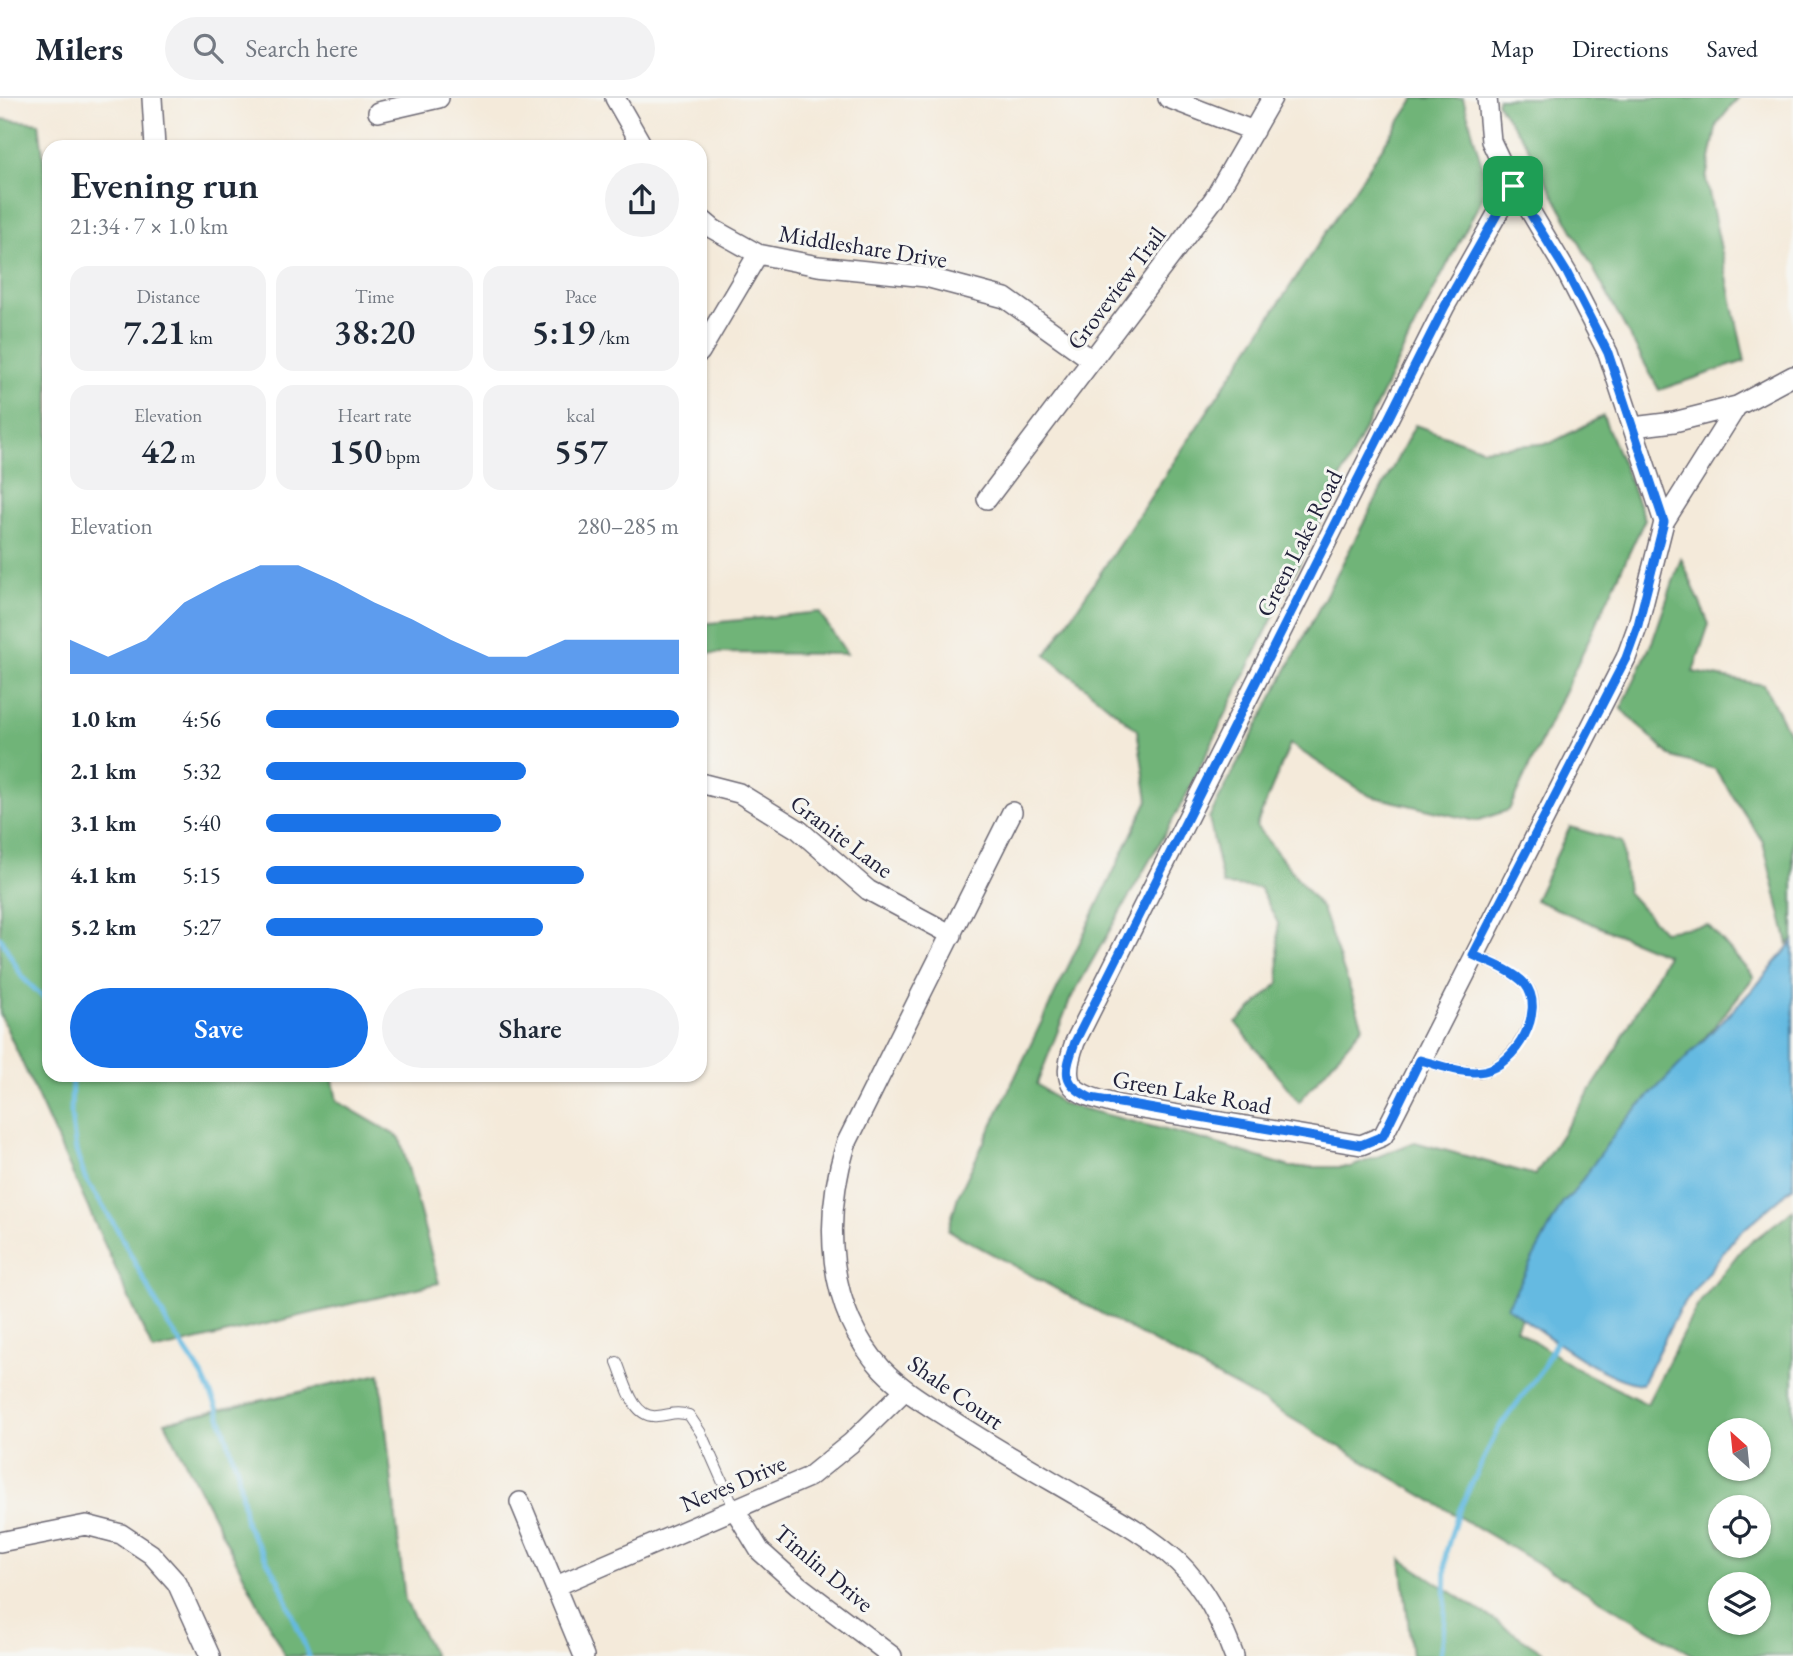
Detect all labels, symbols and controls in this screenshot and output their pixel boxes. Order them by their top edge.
search box [165,17,655,80]
text: Milers [35,27,123,70]
icon: search [189,29,227,67]
text: Search here [245,31,358,65]
text: Map [1491,33,1534,64]
text: Directions [1572,33,1669,64]
text: Saved [1707,33,1758,64]
pin [1483,156,1543,216]
text: Evening run [70,160,259,209]
button: share [605,163,679,237]
icon: arrive [1494,167,1532,205]
text: 21:34 · 7 × 1.0 km [70,211,228,241]
street label: Middleshare Drive [777,217,949,275]
street label: Groveview Trail [1060,220,1173,356]
text: Distance [136,284,200,309]
text: Time [355,284,394,309]
text: Pace [565,284,597,309]
text: 7.21 [123,309,186,354]
text: 38:20 [334,309,415,354]
text: 5:19 [532,309,595,354]
text: km [186,325,213,350]
text: /km [595,325,630,350]
text: Elevation [134,403,202,428]
text: Heart rate [338,403,411,428]
text: kcal [567,403,595,428]
text: 42 [141,428,177,473]
text: 150 [328,428,382,473]
text: 557 [554,428,608,473]
text: m [177,444,195,469]
text: bpm [382,444,421,469]
street label: Green Lake Road [1249,464,1350,622]
text: Elevation [70,511,153,541]
text: 280–285 m [578,511,679,541]
text: 1.0 km [70,704,137,734]
text: 4:56 [182,704,221,734]
text: 2.1 km [70,756,137,786]
text: 5:32 [182,756,221,786]
street label: Granite Lane [784,787,900,885]
text: 3.1 km [70,808,137,838]
text: 5:40 [182,808,221,838]
text: 4.1 km [70,860,137,890]
text: 5:15 [182,860,221,890]
text: 5.2 km [70,912,137,942]
text: 5:27 [182,912,221,942]
button: Save [70,988,368,1068]
button: Share [382,988,679,1068]
street label: Green Lake Road [1110,1063,1275,1121]
street label: Shale Court [902,1348,1010,1437]
north arrow [1708,1418,1771,1480]
map controls [1708,1418,1771,1635]
street label: Neves Drive [676,1447,790,1519]
button: locate [1708,1495,1771,1558]
street label: Timlin Drive [768,1517,880,1619]
button: layers [1708,1572,1771,1635]

